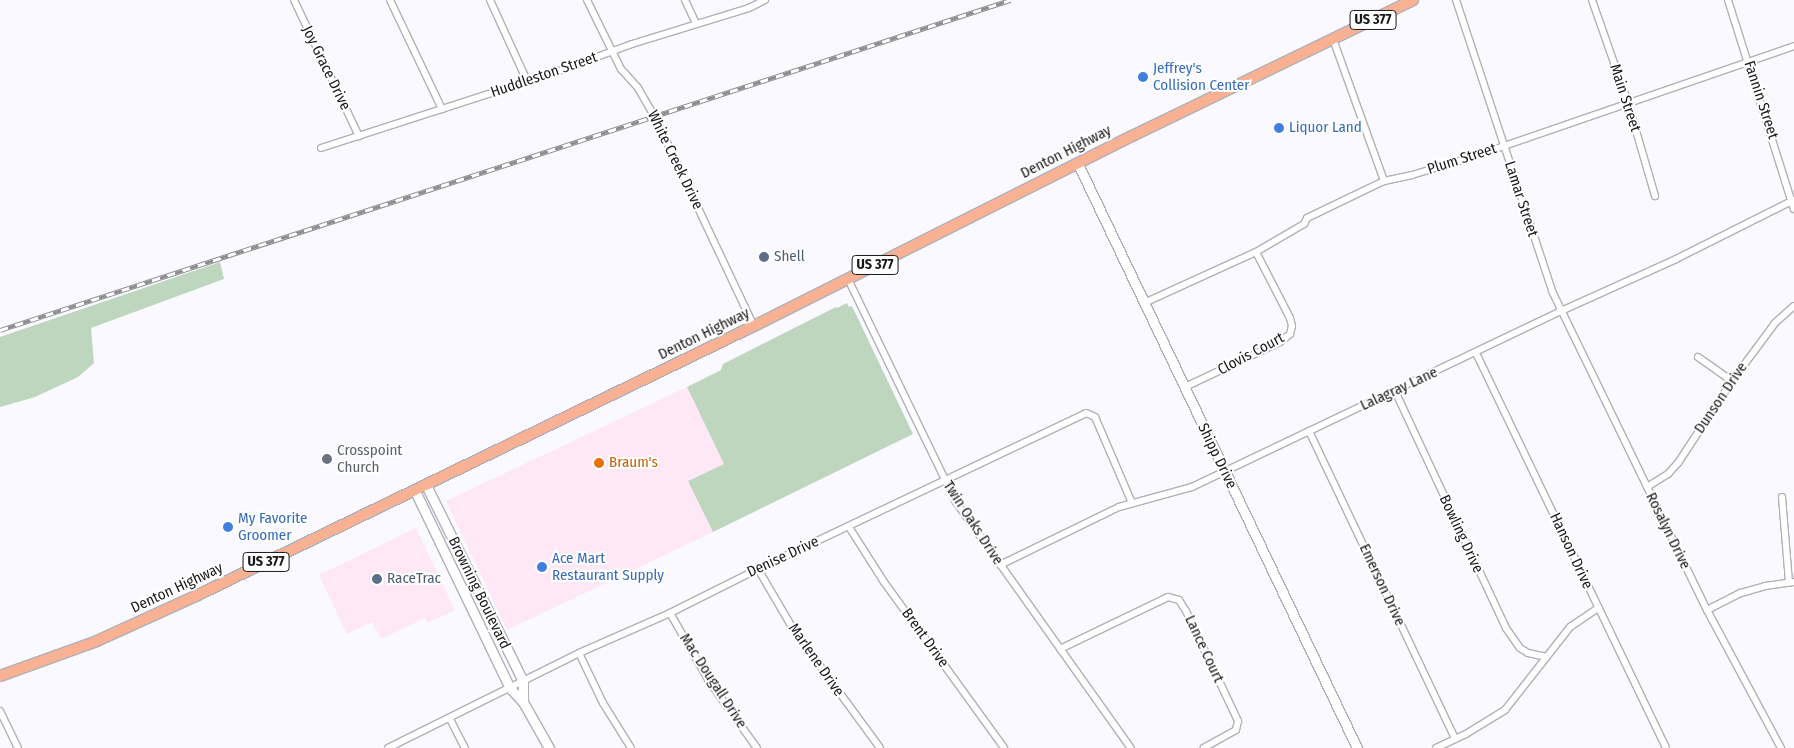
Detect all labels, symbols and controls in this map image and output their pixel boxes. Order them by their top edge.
road number: US 377 [1349,8,1397,32]
street label: Joy Grace Drive [298,23,354,113]
street label: Huddleston Street [488,48,600,102]
place label: Jeffrey's Collision Center [1153,59,1249,94]
street label: Fannin Street [1740,59,1782,141]
street label: Main Street [1606,62,1644,134]
marker: Jeffrey's Collision Center [1137,71,1149,83]
street label: White Creek Drive [643,108,707,212]
place label: Liquor Land [1289,119,1362,137]
street label: Denton Highway [1018,121,1114,183]
marker: Liquor Land [1273,122,1285,134]
street label: Plum Street [1425,139,1499,179]
street label: Lamar Street [1500,159,1542,239]
place label: Shell [774,248,805,266]
marker: Shell [758,251,770,263]
road number: US 377 [851,254,899,276]
street label: Denton Highway [655,304,753,364]
street label: Clovis Court [1215,329,1287,379]
street label: Dunson Drive [1691,359,1751,437]
street label: Lalagray Lane [1357,363,1441,415]
street label: Shipp Drive [1193,420,1241,492]
place label: Crosspoint Church [337,441,402,476]
marker: Crosspoint Church [321,453,333,465]
place label: Braum's [609,454,658,472]
marker: Braum's [593,457,605,469]
street label: Twin Oaks Drive [939,478,1007,568]
street label: Rosalyn Drive [1642,490,1694,572]
street label: Bowling Drive [1435,492,1487,576]
place label: My Favorite Groomer [238,509,307,544]
street label: Hanson Drive [1546,510,1596,592]
marker: My Favorite Groomer [222,521,234,533]
street label: Denise Drive [744,533,822,581]
street label: Browning Boulevard [444,534,514,652]
street label: Emerson Drive [1355,541,1409,629]
place label: Ace Mart Restaurant Supply [552,549,664,584]
road number: US 377 [242,550,290,574]
street label: Denton Highway [128,559,226,617]
marker: Ace Mart Restaurant Supply [536,561,548,573]
place label: RaceTrac [387,570,441,588]
marker: RaceTrac [371,573,383,585]
street label: Brent Drive [898,605,952,671]
street label: Lance Court [1181,613,1227,685]
street label: Marlene Drive [784,620,848,700]
street label: Mac Dougall Drive [676,630,750,732]

